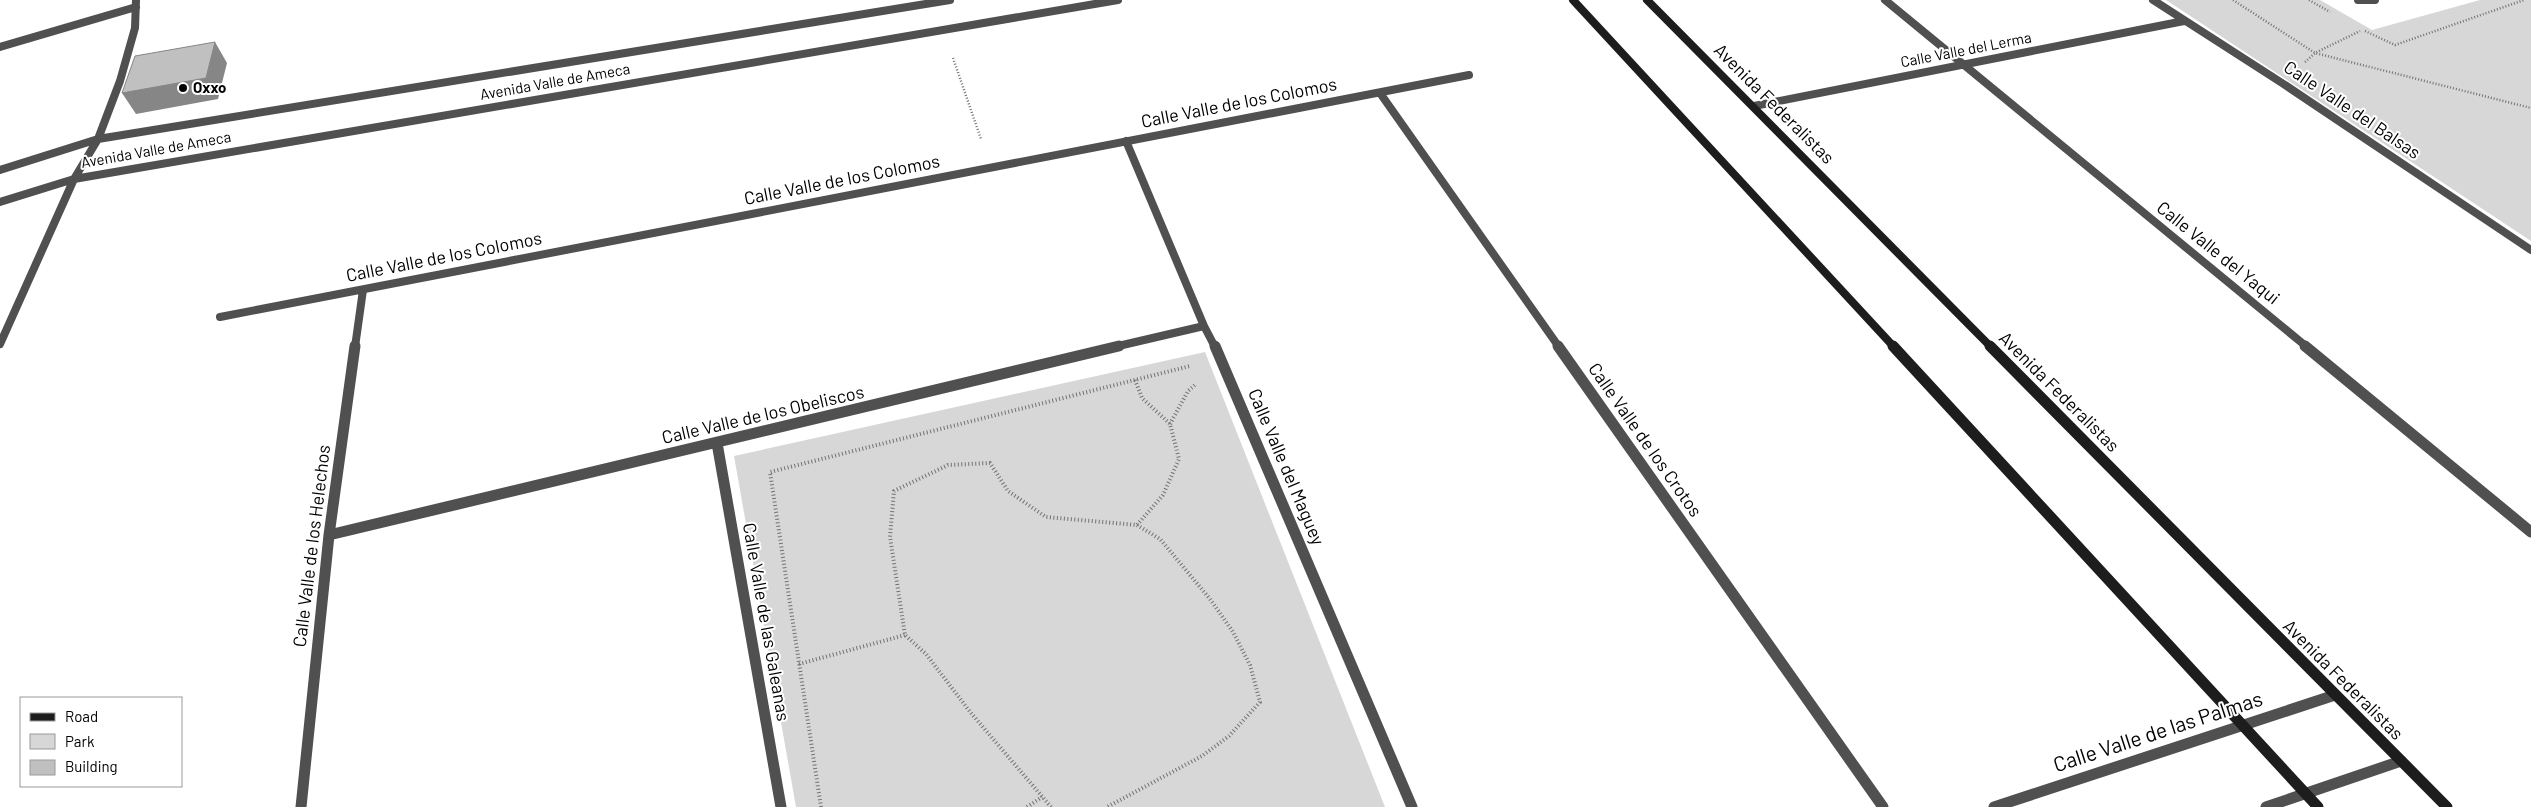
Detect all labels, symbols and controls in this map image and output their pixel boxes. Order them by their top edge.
street label: Calle Valle del Lerma [1899,28,2033,71]
street label: Avenida Federalistas [1710,39,1839,168]
street label: Calle Valle del Balsas [2280,55,2425,163]
street label: Avenida Valle de Ameca [478,59,631,103]
street label: Calle Valle de los Colomos [1139,72,1339,132]
place label: Oxxo [193,78,226,96]
marker: Oxxo [177,82,189,94]
street label: Avenida Valle de Ameca [79,127,232,171]
street label: Calle Valle de los Colomos [742,149,942,209]
street label: Calle Valle del Yaqui [2153,196,2285,309]
street label: Calle Valle de los Colomos [344,226,544,286]
street label: Avenida Federalistas [1995,327,2124,456]
street label: Calle Valle de los Crotos [1584,358,1707,521]
street label: Calle Valle de los Obeliscos [660,380,866,448]
street label: Calle Valle del Maguey [1244,385,1330,548]
street label: Calle Valle de los Helechos [288,443,334,648]
street label: Calle Valle de las Galeanas [739,521,795,723]
street label: Avenida Federalistas [2279,615,2408,744]
street label: Calle Valle de las Palmas [2050,685,2265,776]
legend [20,697,182,787]
text: Road [65,707,98,725]
text: Park [65,732,95,750]
text: Building [65,757,118,775]

